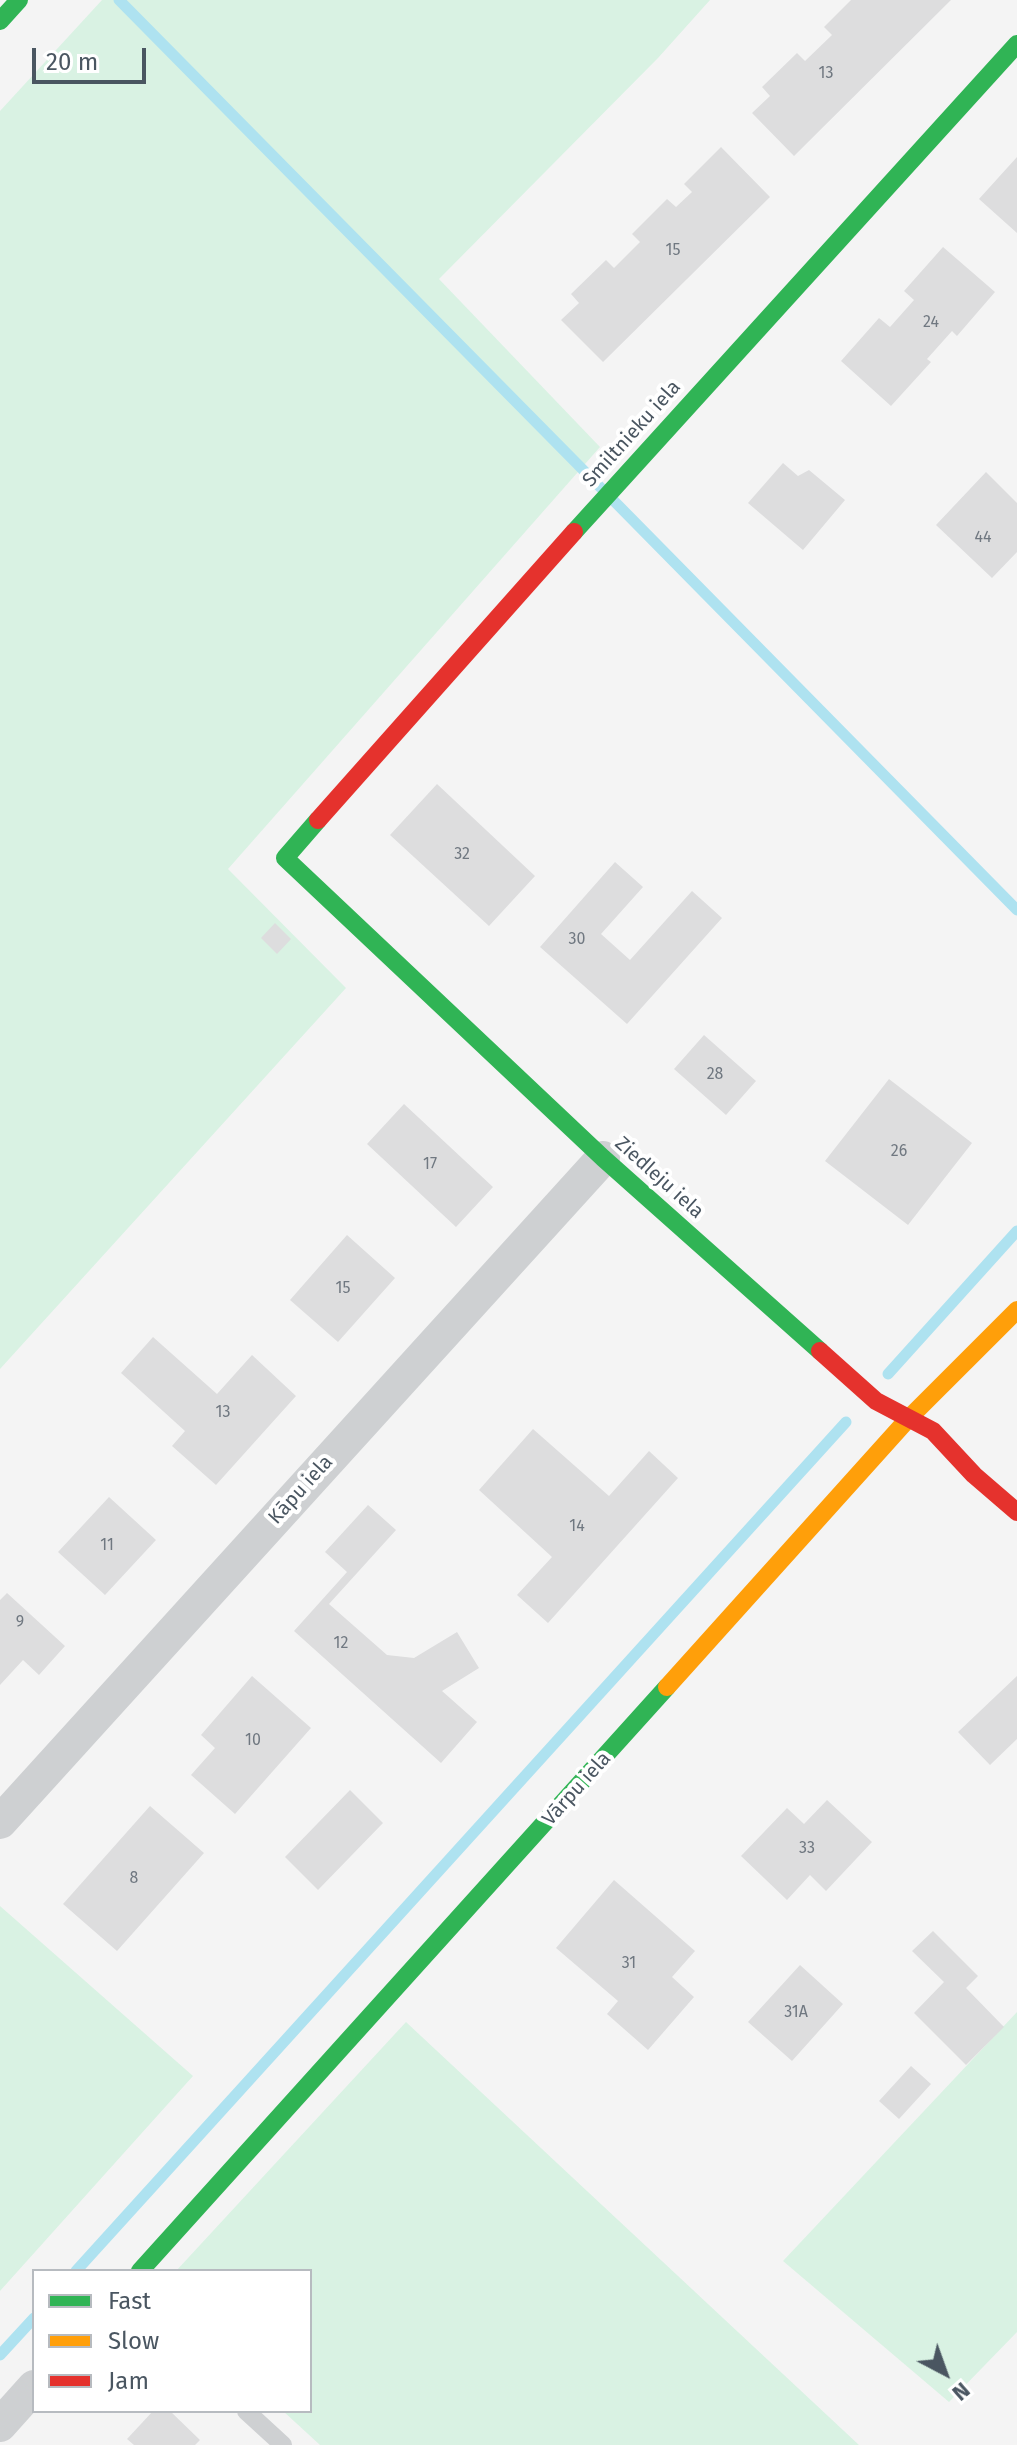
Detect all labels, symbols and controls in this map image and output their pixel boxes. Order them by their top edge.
scale bar [36,32,150,82]
text: 20 m [46,48,98,76]
house number: 13 [819,64,833,84]
house number: 15 [666,241,680,261]
house number: 24 [923,313,939,333]
street label: Smiltnieku iela [578,376,686,492]
house number: 44 [974,528,992,548]
house number: 32 [454,845,470,865]
house number: 30 [569,930,585,950]
house number: 28 [707,1065,723,1085]
street label: Ziedleju iela [610,1132,708,1224]
house number: 26 [891,1142,907,1162]
house number: 17 [423,1155,437,1175]
house number: 15 [336,1279,350,1299]
house number: 13 [216,1403,230,1423]
street label: Kāpu iela [264,1451,338,1529]
house number: 14 [569,1517,585,1537]
house number: 11 [100,1536,114,1556]
house number: 9 [16,1613,24,1633]
house number: 12 [334,1634,348,1654]
house number: 10 [245,1731,261,1751]
street label: Vārpu iela [538,1747,616,1831]
house number: 33 [799,1839,815,1859]
house number: 8 [130,1869,138,1889]
house number: 31 [622,1954,636,1974]
house number: 31A [784,2003,808,2023]
legend [32,2269,312,2413]
text: Fast [108,2287,151,2315]
text: Slow [108,2327,159,2355]
north arrow [905,2333,985,2413]
text: Jam [108,2367,149,2395]
text: N [947,2377,975,2406]

